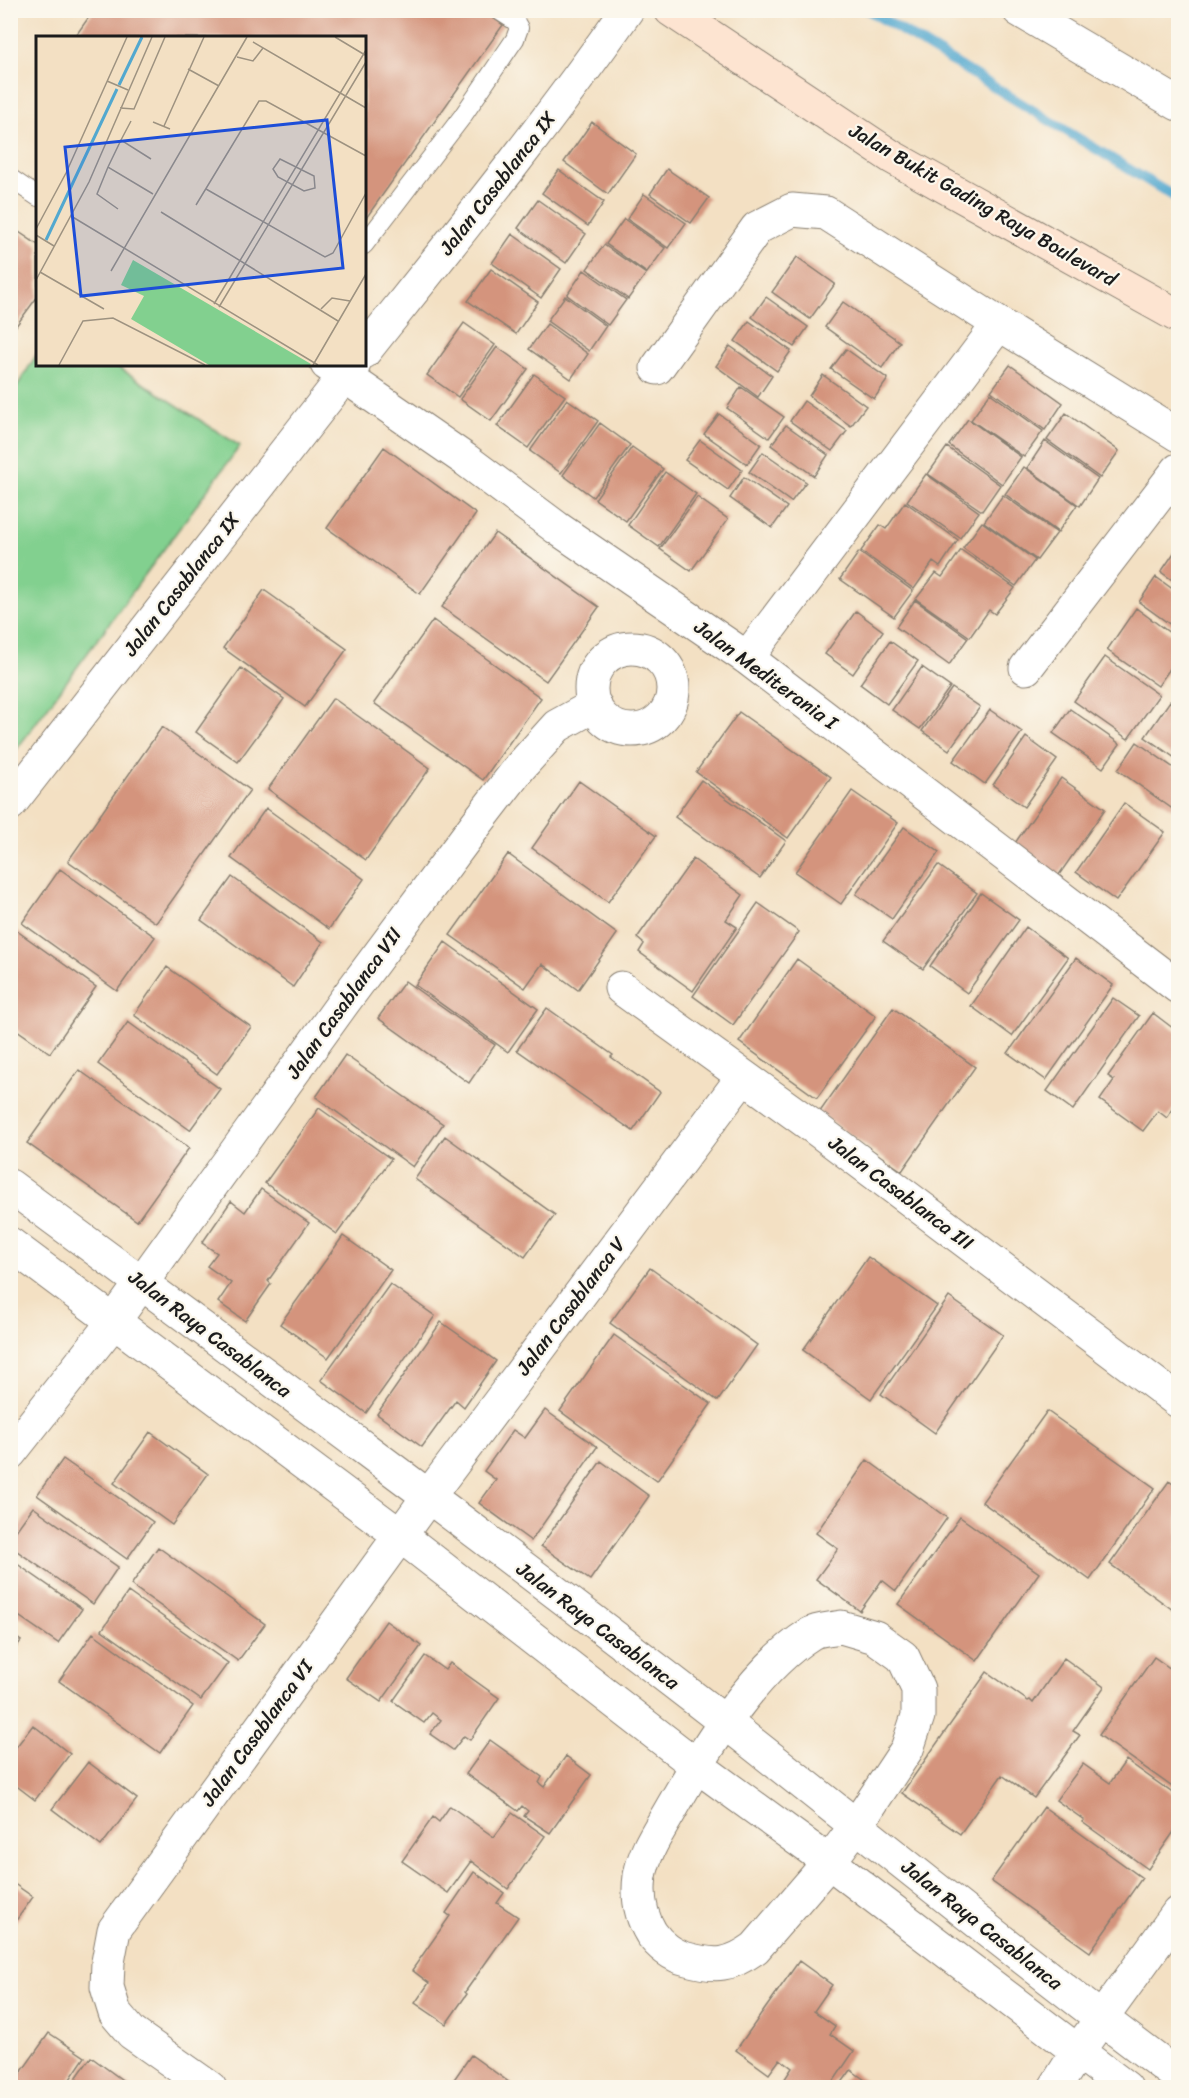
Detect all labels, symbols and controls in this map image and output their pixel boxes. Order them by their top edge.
inset map [36,36,366,366]
street label: Jalan Casablanca IX [429,103,566,264]
street label: Jalan Bukit Gading Raya Boulevard [841,113,1125,297]
street label: Jalan Casablanca IX [113,504,250,665]
street label: Jalan Mediterania I [686,610,846,740]
street label: Jalan Casablanca VII [276,920,411,1087]
street label: Jalan Casablanca III [820,1126,981,1260]
street label: Jalan Casablanca V [506,1229,635,1384]
street label: Jalan Raya Casablanca [120,1260,300,1408]
street label: Jalan Raya Casablanca [508,1552,688,1700]
street label: Jalan Casablanca VI [191,1651,323,1815]
street label: Jalan Raya Casablanca [893,1850,1071,2000]

